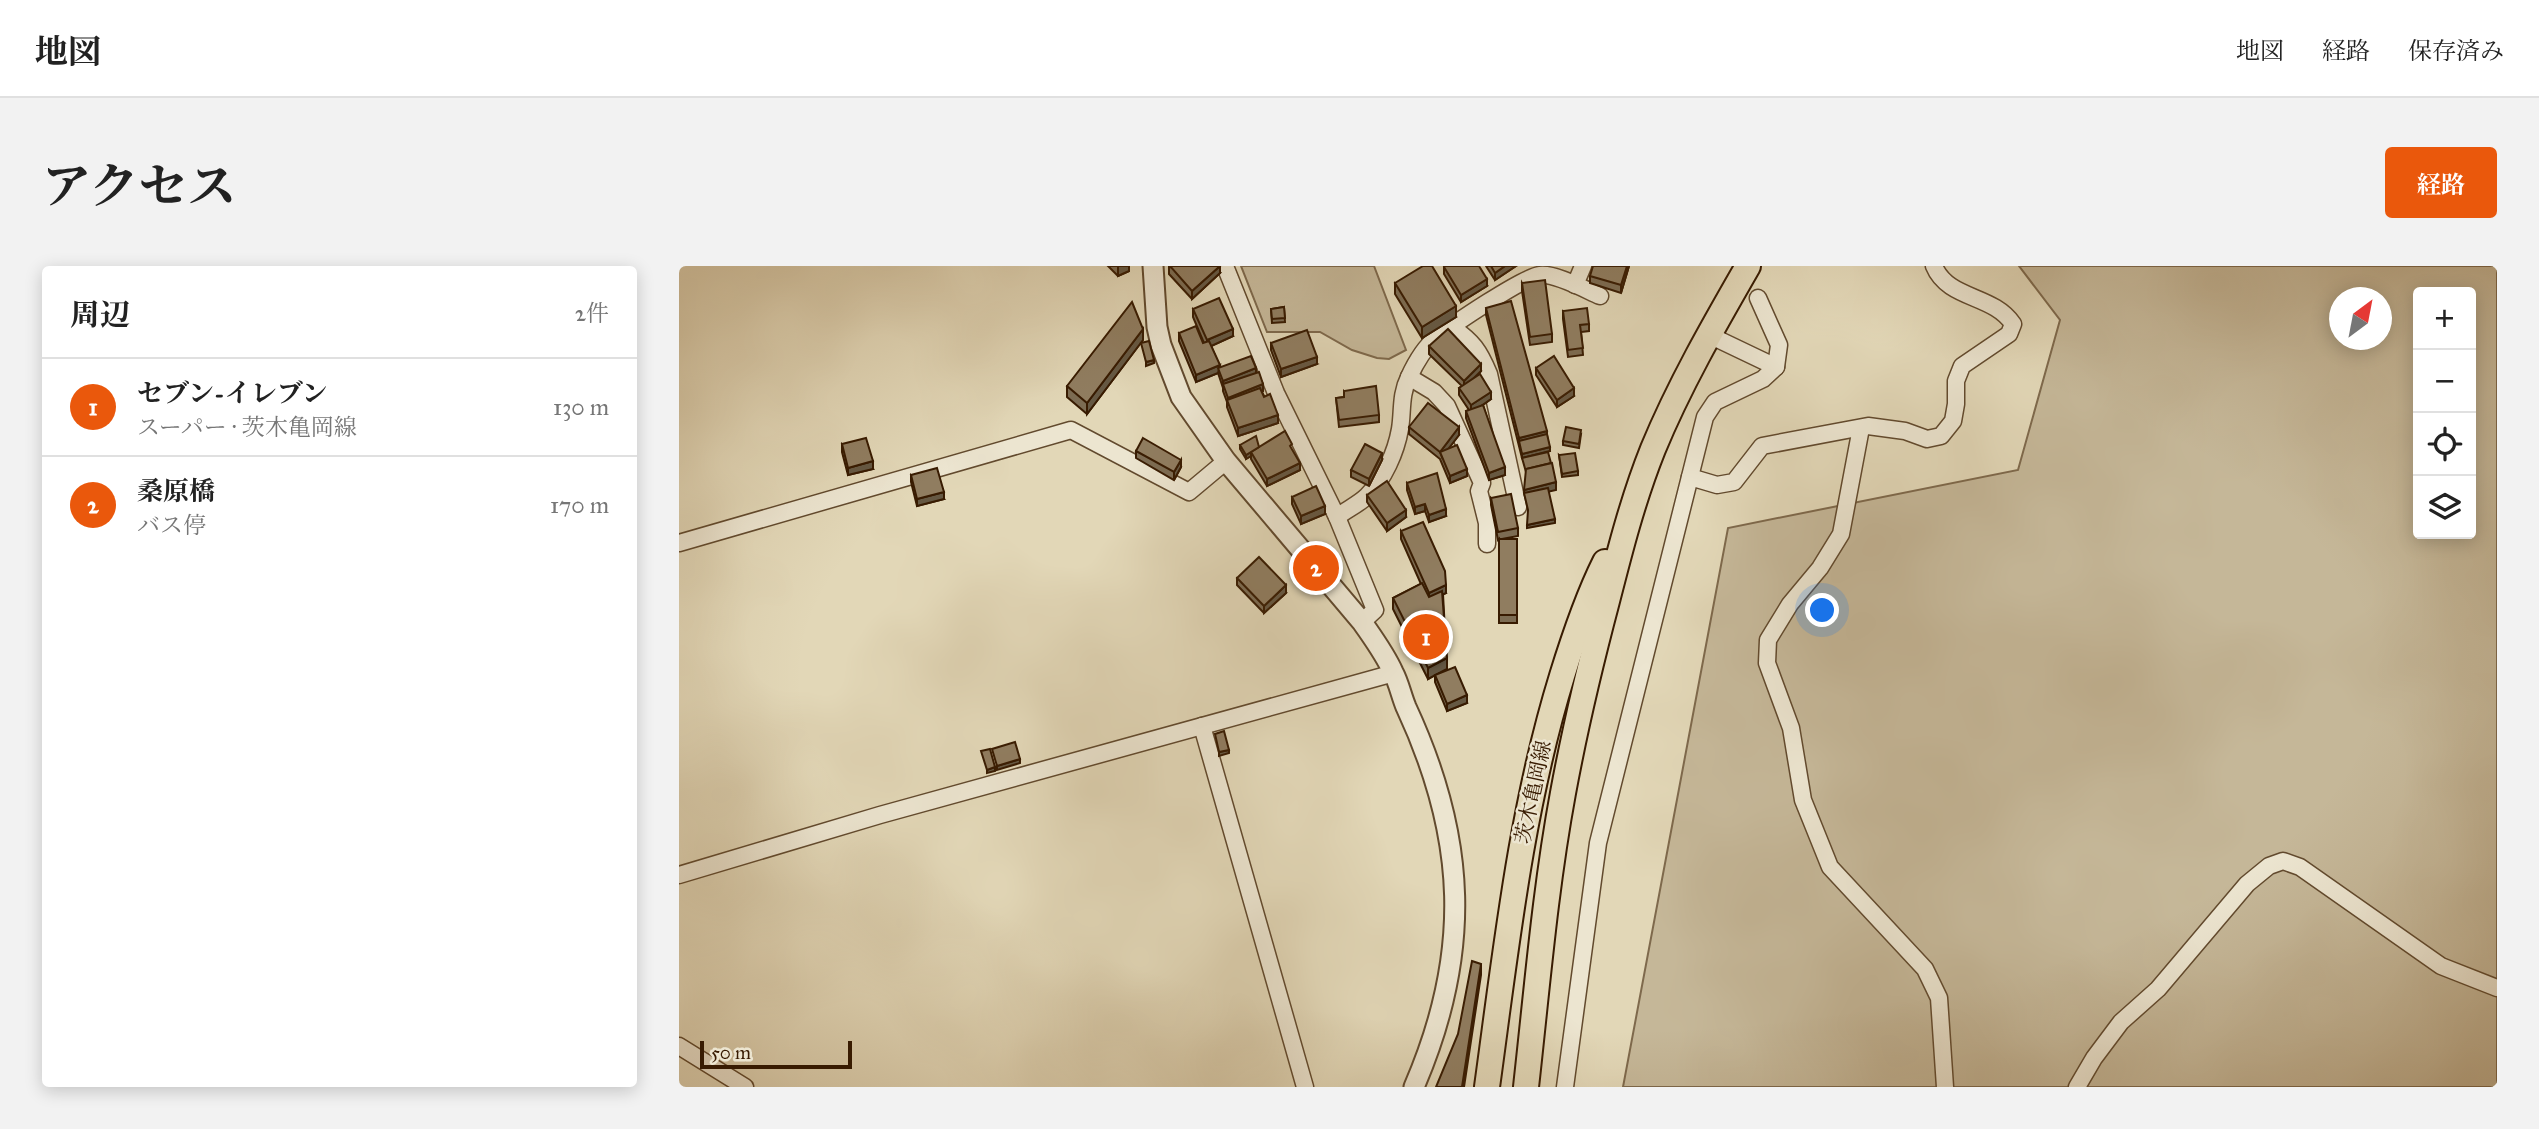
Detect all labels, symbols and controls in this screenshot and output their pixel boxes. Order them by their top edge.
text: 地図 [35,32,101,72]
text: 地図 [2236,36,2284,66]
text: 経路 [2322,36,2370,66]
text: 保存済み [2408,36,2504,66]
button: 経路 [2385,147,2497,218]
text: アクセス [42,157,237,216]
north arrow [2329,287,2392,350]
map controls [2413,287,2476,539]
button: + [2413,287,2476,350]
text: 周辺 [70,297,130,333]
text: 2件 [575,299,609,327]
button: − [2413,350,2476,413]
text: セブン-イレブン [137,377,328,409]
text: 1 [88,393,98,421]
text: 130 m [553,393,609,421]
text: スーパー · 茨木亀岡線 [137,413,357,441]
button: locate [2413,413,2476,476]
text: 桑原橋 [137,475,215,507]
button: layers [2413,476,2476,539]
text: 2 [87,491,99,519]
text: 170 m [550,491,609,519]
text: バス停 [137,511,206,539]
pin: 2 [1293,542,1339,594]
your location [1805,593,1839,627]
pin: 1 [1403,611,1449,663]
street label: 茨木亀岡線 [1509,738,1557,846]
scale bar [700,1038,852,1070]
text: 50 m [711,1041,751,1064]

